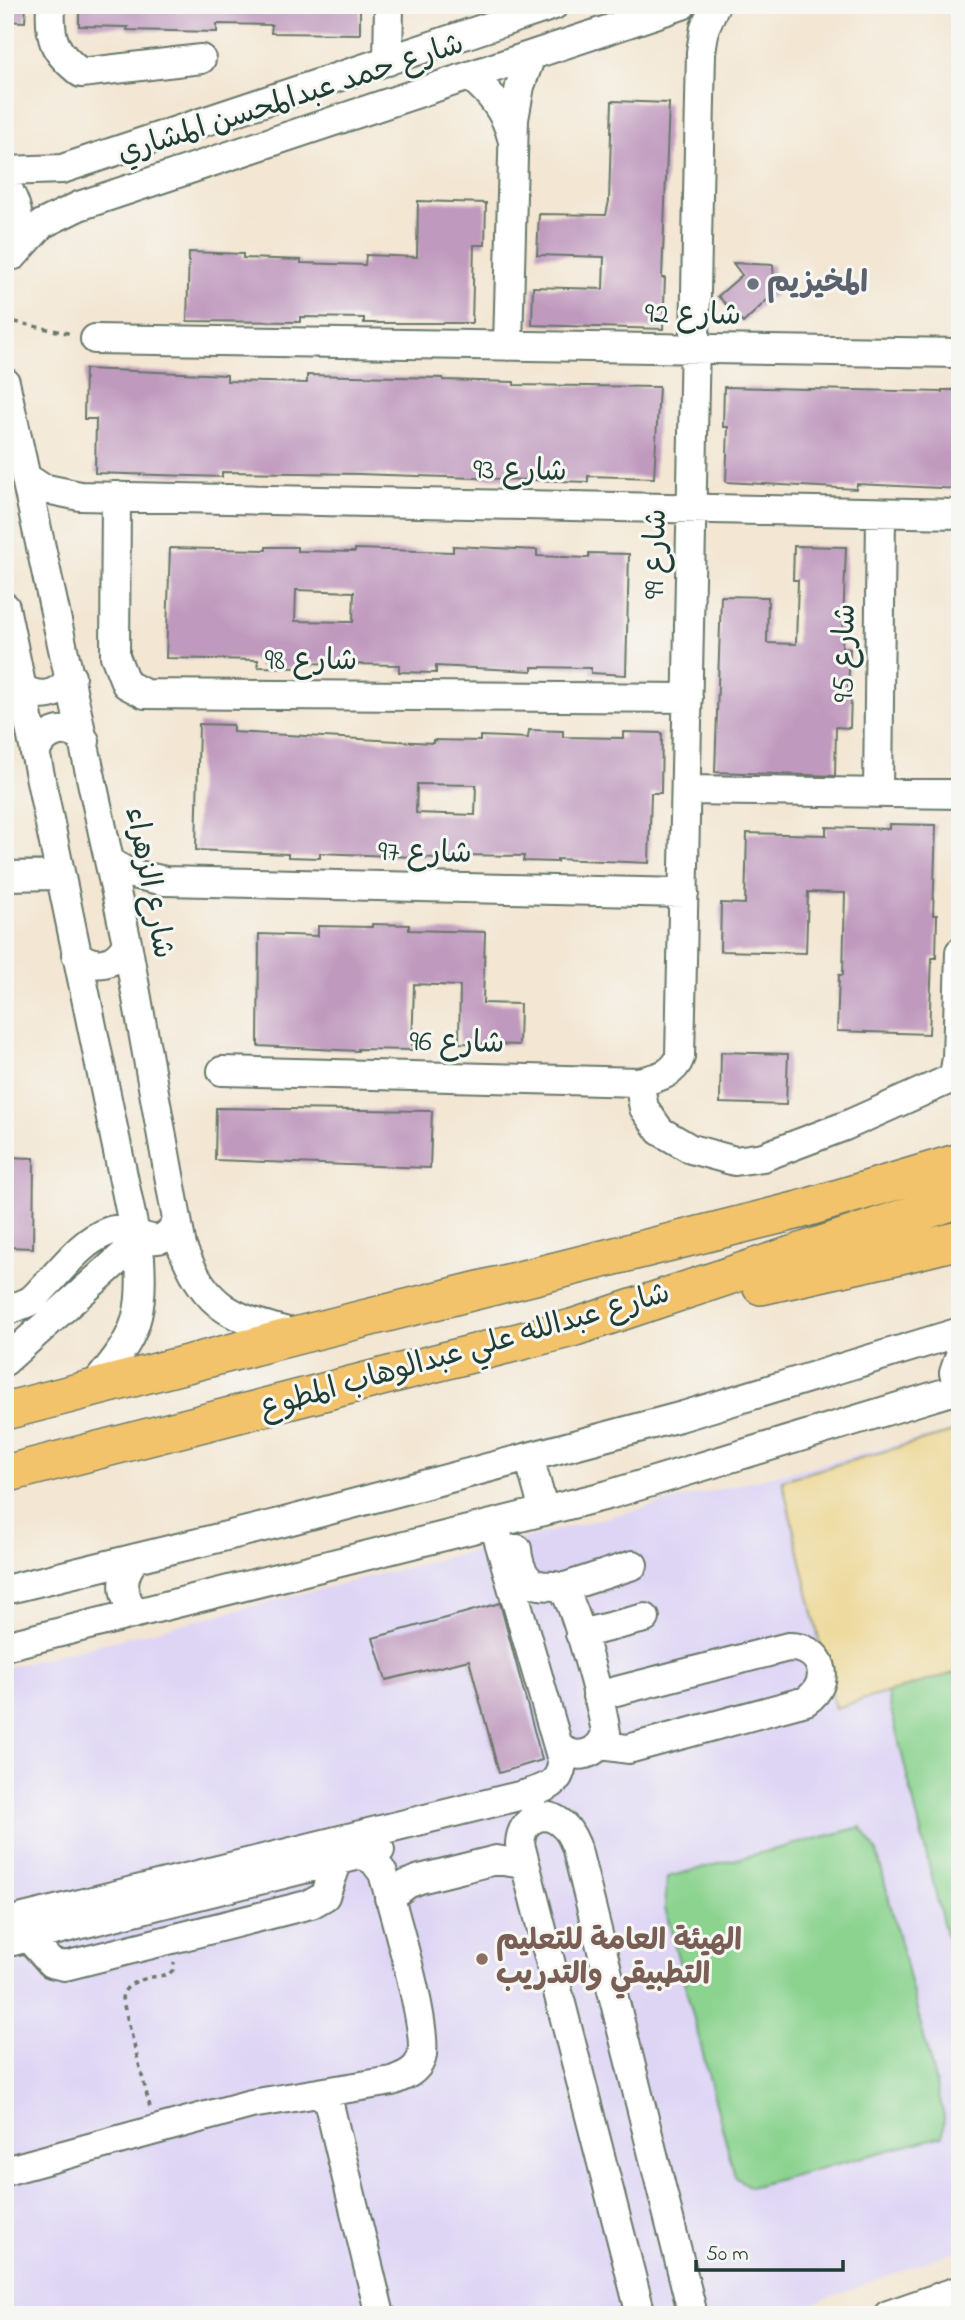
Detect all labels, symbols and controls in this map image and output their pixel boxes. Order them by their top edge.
street label: شارع حمد عبدالمحسن المشاري [112,23,470,177]
place label: المخيزيم [767,262,868,306]
marker: المخيزيم [745,276,761,292]
street label: شارع 92 [644,293,742,339]
street label: شارع 93 [473,449,567,495]
street label: شارع 99 [634,508,680,600]
street label: شارع 95 [823,603,869,703]
street label: شارع 98 [265,640,357,684]
street label: شارع الزهراء [112,803,184,963]
street label: شارع 97 [378,831,472,877]
street label: شارع 96 [409,1021,505,1067]
street label: شارع عبدالله علي عبدالوهاب المطوع [255,1272,676,1433]
place label: الهيئة العامة للتعليم التطبيقي والتدريب [496,1920,742,1999]
marker: الهيئة العامة للتعليم التطبيقي والتدريب [474,1951,490,1967]
scale bar [696,2229,842,2273]
text: 50 m [706,2240,749,2270]

